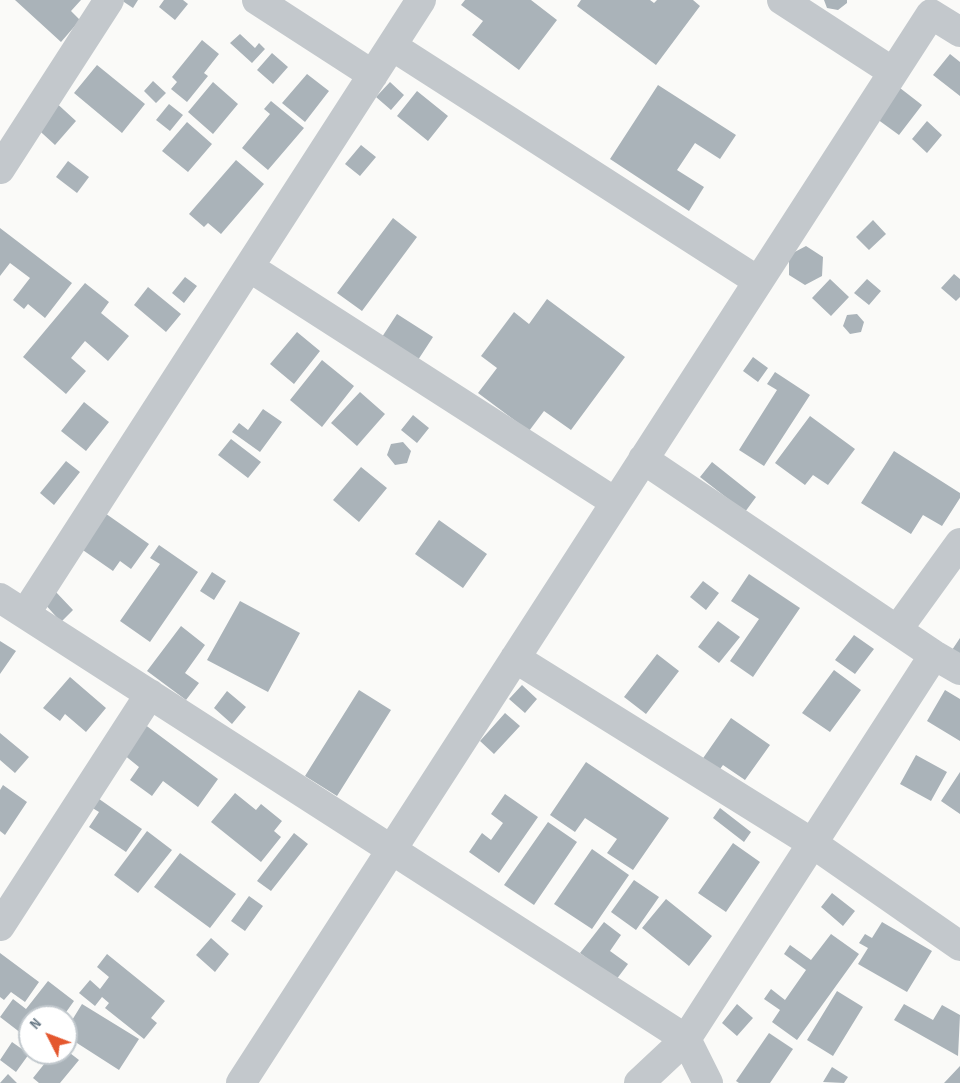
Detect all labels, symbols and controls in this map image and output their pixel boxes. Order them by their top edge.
north arrow [18,1005,78,1065]
text: N [26,1014,46,1033]

